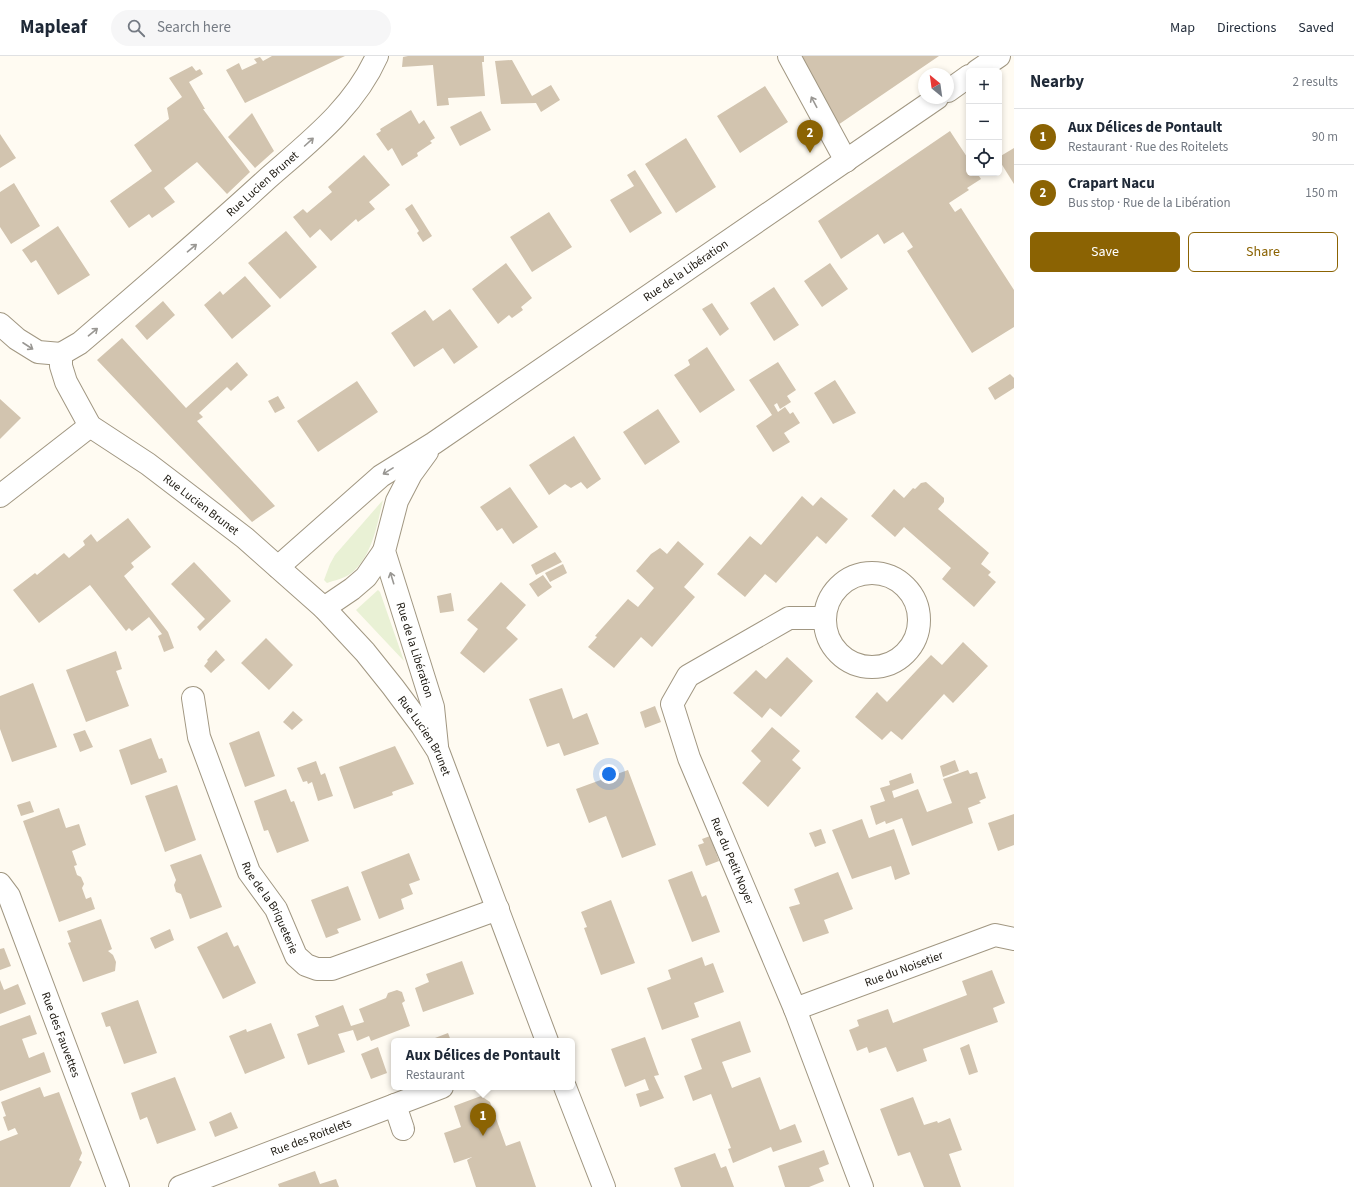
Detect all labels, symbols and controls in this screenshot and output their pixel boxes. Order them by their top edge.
search box [111,10,391,46]
text: Mapleaf [20,14,87,41]
icon: search [125,17,147,39]
text: Search here [157,17,231,38]
text: Map [1170,18,1195,38]
text: Directions [1217,18,1276,38]
text: Saved [1298,18,1334,38]
north arrow [918,68,954,104]
map controls [966,68,1002,176]
button: + [966,68,1002,104]
text: Nearby [1030,70,1084,94]
text: 2 results [1293,73,1338,91]
one-way arrow [809,96,817,108]
button: − [966,104,1002,140]
text: Aux Délices de Pontault [1068,117,1222,138]
pin: 2 [797,120,823,153]
text: 1 [1040,128,1046,146]
text: 90 m [1312,128,1338,146]
one-way arrow [304,137,314,146]
text: Restaurant · Rue des Roitelets [1068,138,1228,156]
button: locate [966,140,1002,176]
street label: Rue Lucien Brunet [223,147,302,221]
text: Crapart Nacu [1068,173,1155,194]
text: 2 [1040,184,1046,202]
text: 150 m [1305,184,1338,202]
text: Bus stop · Rue de la Libération [1068,194,1231,212]
button: Save [1030,232,1180,272]
button: Share [1188,232,1338,272]
street label: Rue de la Libération [640,236,732,306]
one-way arrow [187,243,197,252]
one-way arrow [87,327,98,336]
one-way arrow [22,342,34,350]
one-way arrow [382,468,394,476]
street label: Rue Lucien Brunet [159,470,242,539]
one-way arrow [388,572,395,585]
street label: Rue de la Libération [392,600,438,700]
street label: Rue Lucien Brunet [393,692,455,778]
your location [599,764,619,784]
street label: Rue du Petit Noyer [706,815,758,908]
street label: Rue de la Briqueterie [237,859,302,957]
street label: Rue du Noisetier [862,947,946,992]
street label: Rue des Fauvettes [37,990,84,1080]
popup [391,1038,575,1090]
text: Aux Délices de Pontault [406,1045,560,1066]
text: Restaurant [406,1066,465,1084]
pin: 1 [470,1103,496,1136]
street label: Rue des Roitelets [268,1114,354,1161]

